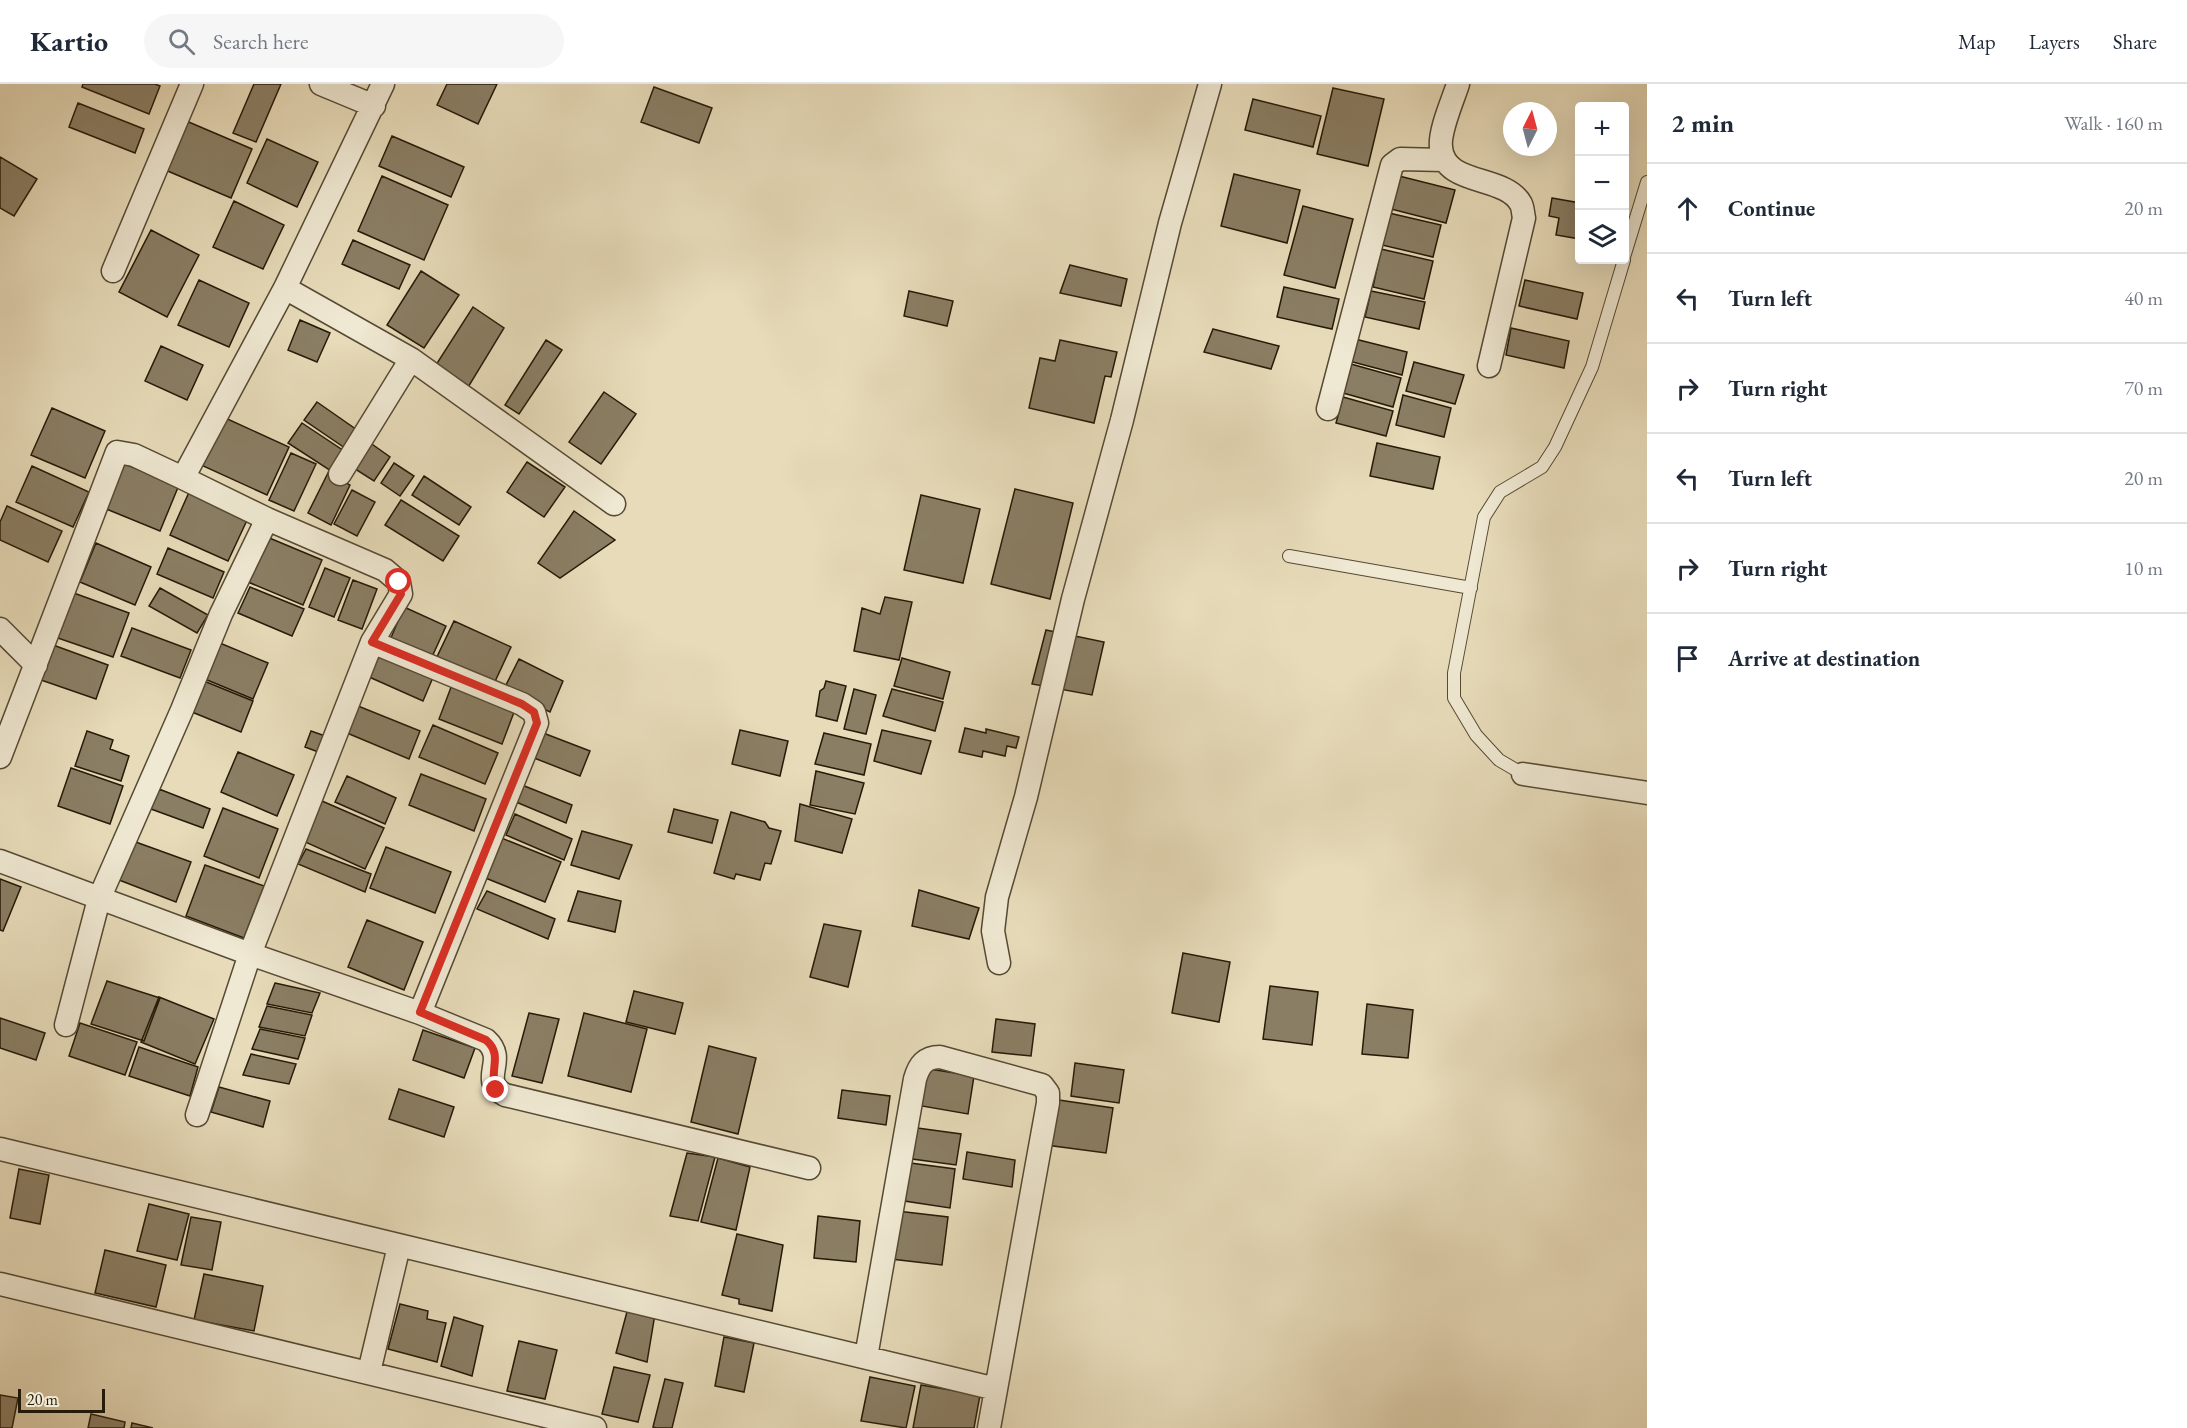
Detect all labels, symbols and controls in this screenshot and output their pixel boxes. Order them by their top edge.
search box [144,14,564,68]
text: Kartio [30,23,108,59]
icon: search [165,25,198,58]
text: Search here [213,27,309,56]
text: Map [1958,28,1996,55]
text: Layers [2029,28,2080,55]
text: Share [2113,28,2157,55]
north arrow [1503,102,1557,156]
map controls [1575,102,1629,264]
button: + [1575,102,1629,156]
text: 2 min [1671,106,1734,140]
text: Walk · 160 m [2064,110,2163,136]
button: − [1575,156,1629,210]
icon: ahead [1671,192,1704,225]
text: Continue [1728,194,1815,223]
text: 20 m [2124,195,2163,221]
button: layers [1575,210,1629,264]
icon: left [1671,282,1704,315]
text: Turn left [1728,284,1812,313]
text: 40 m [2124,285,2163,311]
icon: right [1671,372,1704,405]
text: Turn right [1728,374,1827,403]
text: 70 m [2124,375,2163,401]
icon: left [1671,462,1704,495]
text: Turn left [1728,464,1812,493]
text: 20 m [2124,465,2163,491]
icon: right [1671,552,1704,585]
text: Turn right [1728,554,1827,583]
text: 10 m [2124,555,2163,581]
route start [385,568,411,594]
icon: arrive [1671,642,1704,675]
text: Arrive at destination [1728,644,1920,673]
route end [482,1076,508,1102]
scale bar [18,1386,105,1414]
text: 20 m [27,1389,58,1410]

